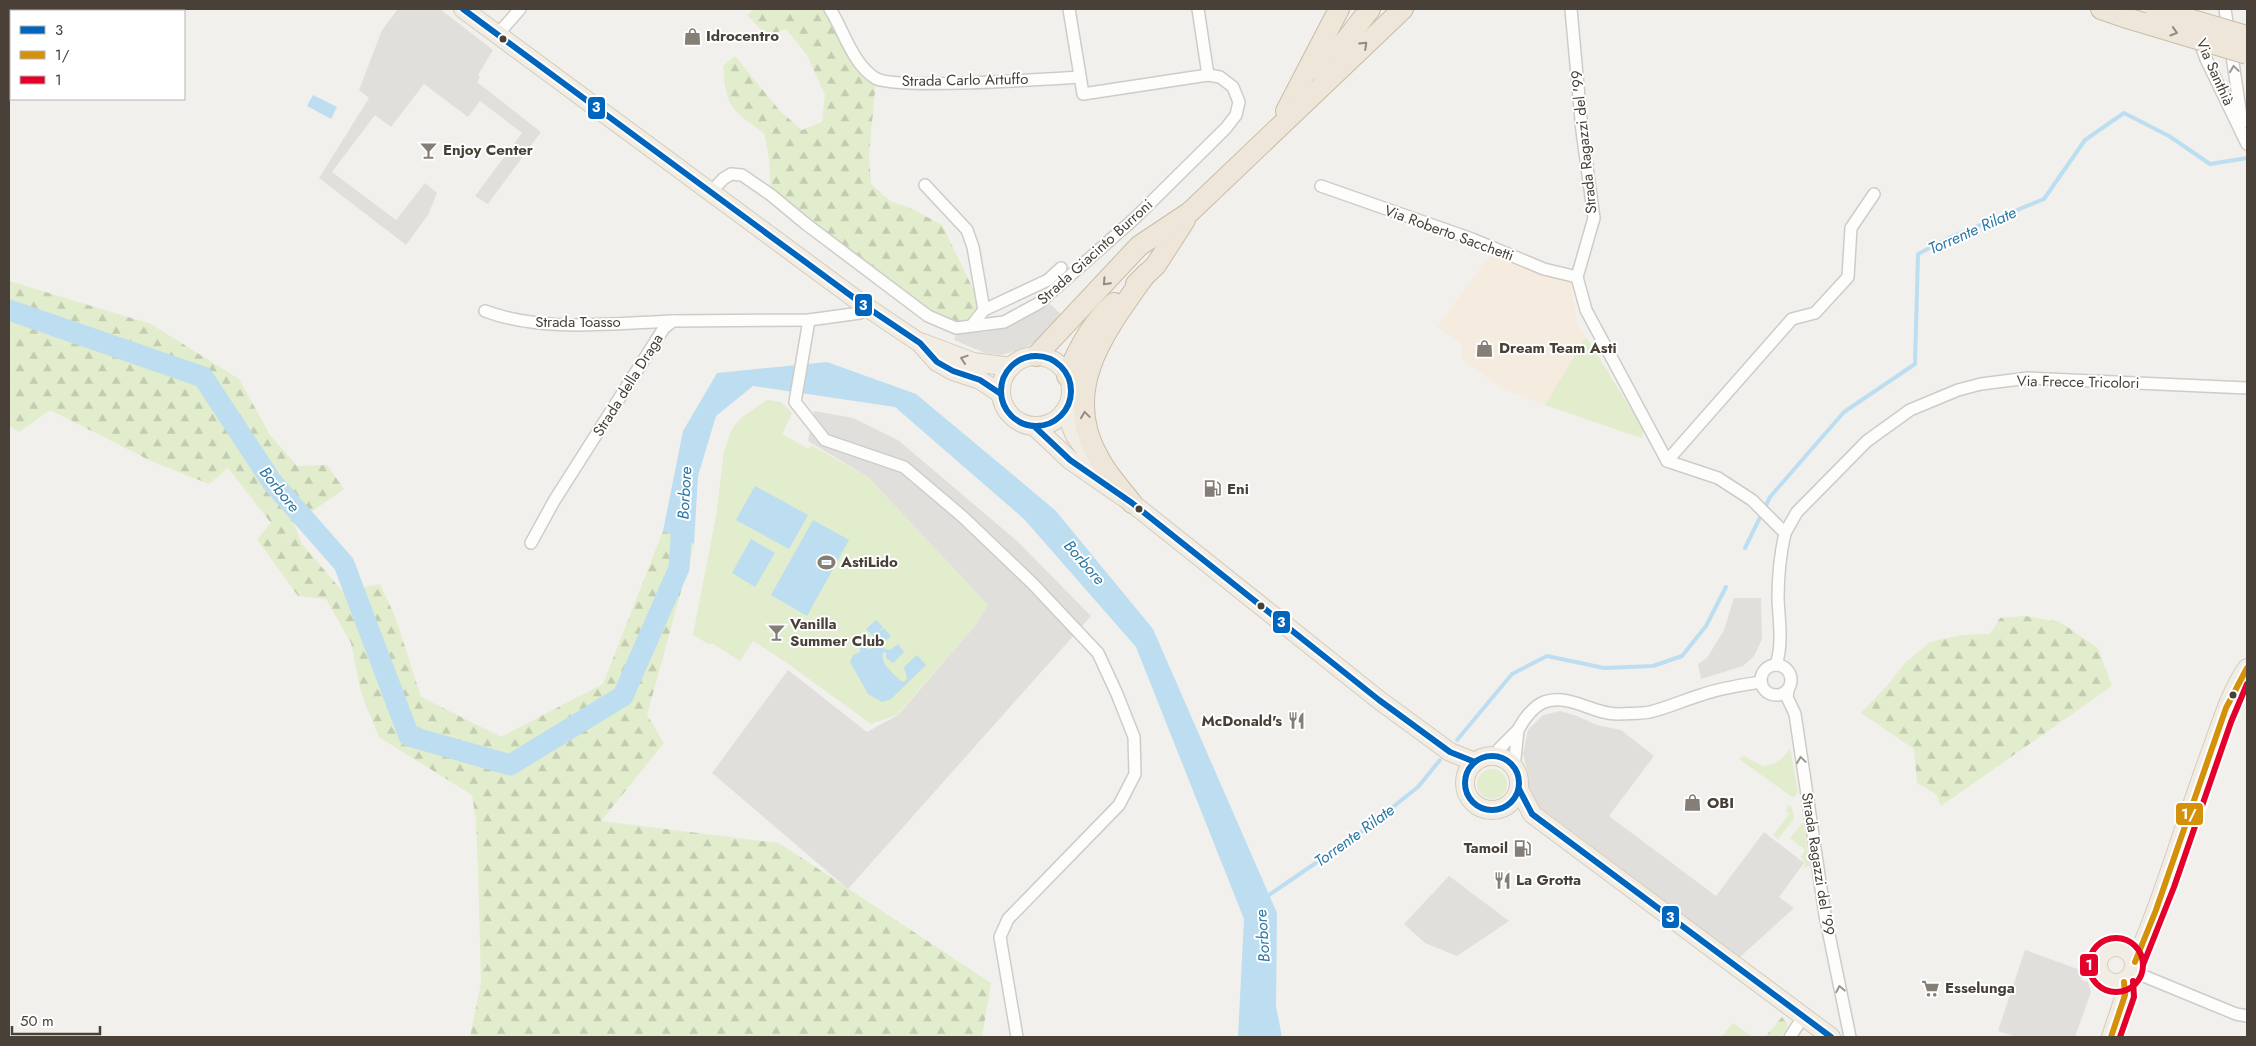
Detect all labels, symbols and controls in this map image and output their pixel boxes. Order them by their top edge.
legend [10,10,185,100]
text: 3 [55,19,63,41]
place label: Idrocentro [706,25,779,47]
shop icon: Idrocentro [682,26,702,46]
one-way arrow [2169,26,2178,36]
unlabelled marker [498,34,508,44]
street label: Via Santhià [2190,35,2240,109]
one-way arrow [1359,42,1368,51]
text: 1/ [55,44,70,66]
one-way arrow [2229,65,2239,74]
street label: Strada Carlo Artuffo [902,68,1028,92]
text: 1 [55,69,62,91]
street label: Strada Ragazzi del '99 [1566,69,1602,215]
line badge: 3 [587,96,606,120]
text: 3 [592,97,601,117]
place label: Enjoy Center [443,139,534,161]
bar icon: Enjoy Center [419,140,439,160]
street label: Strada Giacinto Burroni [1032,194,1158,310]
street label: Via Roberto Sacchetti [1381,199,1517,267]
water label: Torrente Rilate [1925,201,2020,260]
one-way arrow [1103,276,1112,285]
line badge: 3 [854,293,873,317]
text: 3 [859,295,868,315]
street label: Strada Toasso [535,311,621,333]
street label: Strada della Draga [587,329,669,441]
place label: Dream Team Asti [1499,337,1617,359]
shop icon: Dream Team Asti [1475,338,1495,358]
one-way arrow [961,355,969,365]
street label: Via Frecce Tricolori [2016,370,2140,394]
one-way arrow [1080,411,1091,419]
water label: Borbore [254,462,305,517]
water label: Borbore [672,466,697,520]
place label: Eni [1227,478,1249,500]
fuel station icon: Eni [1203,479,1223,499]
unlabelled marker [1134,504,1144,514]
water label: Borbore [1059,535,1111,590]
place label: AstiLido [840,551,898,573]
sports icon: AstiLido [817,552,837,572]
unlabelled marker [1256,601,1266,611]
line badge: 3 [1272,610,1291,634]
text: 3 [1277,612,1286,632]
place label: Vanilla Summer Club [789,613,884,652]
bar icon: Vanilla Summer Club [766,623,786,643]
unlabelled marker [2228,690,2238,700]
place label: McDonald's [1201,710,1282,732]
restaurant icon: McDonald's [1286,711,1306,731]
one-way arrow [1797,756,1807,765]
street label: Strada Ragazzi del '99 [1796,791,1840,937]
place label: OBI [1707,792,1734,814]
shop icon: OBI [1683,793,1703,813]
water label: Torrente Rilate [1309,798,1399,872]
line badge: 1/ [2175,802,2204,826]
text: 1/ [2181,804,2197,824]
place label: Tamoil [1464,837,1508,859]
fuel station icon: Tamoil [1512,838,1532,858]
place label: La Grotta [1516,869,1581,891]
restaurant icon: La Grotta [1492,870,1512,890]
line badge: 3 [1661,905,1680,929]
text: 3 [1666,907,1675,927]
water label: Borbore [1249,909,1276,963]
line badge: 1 [2079,953,2099,977]
text: 1 [2085,955,2093,975]
place label: Esselunga [1945,977,2015,999]
supermarket icon: Esselunga [1921,978,1941,998]
one-way arrow [1836,985,1846,994]
scale bar [12,1004,100,1036]
text: 50 m [20,1010,54,1032]

